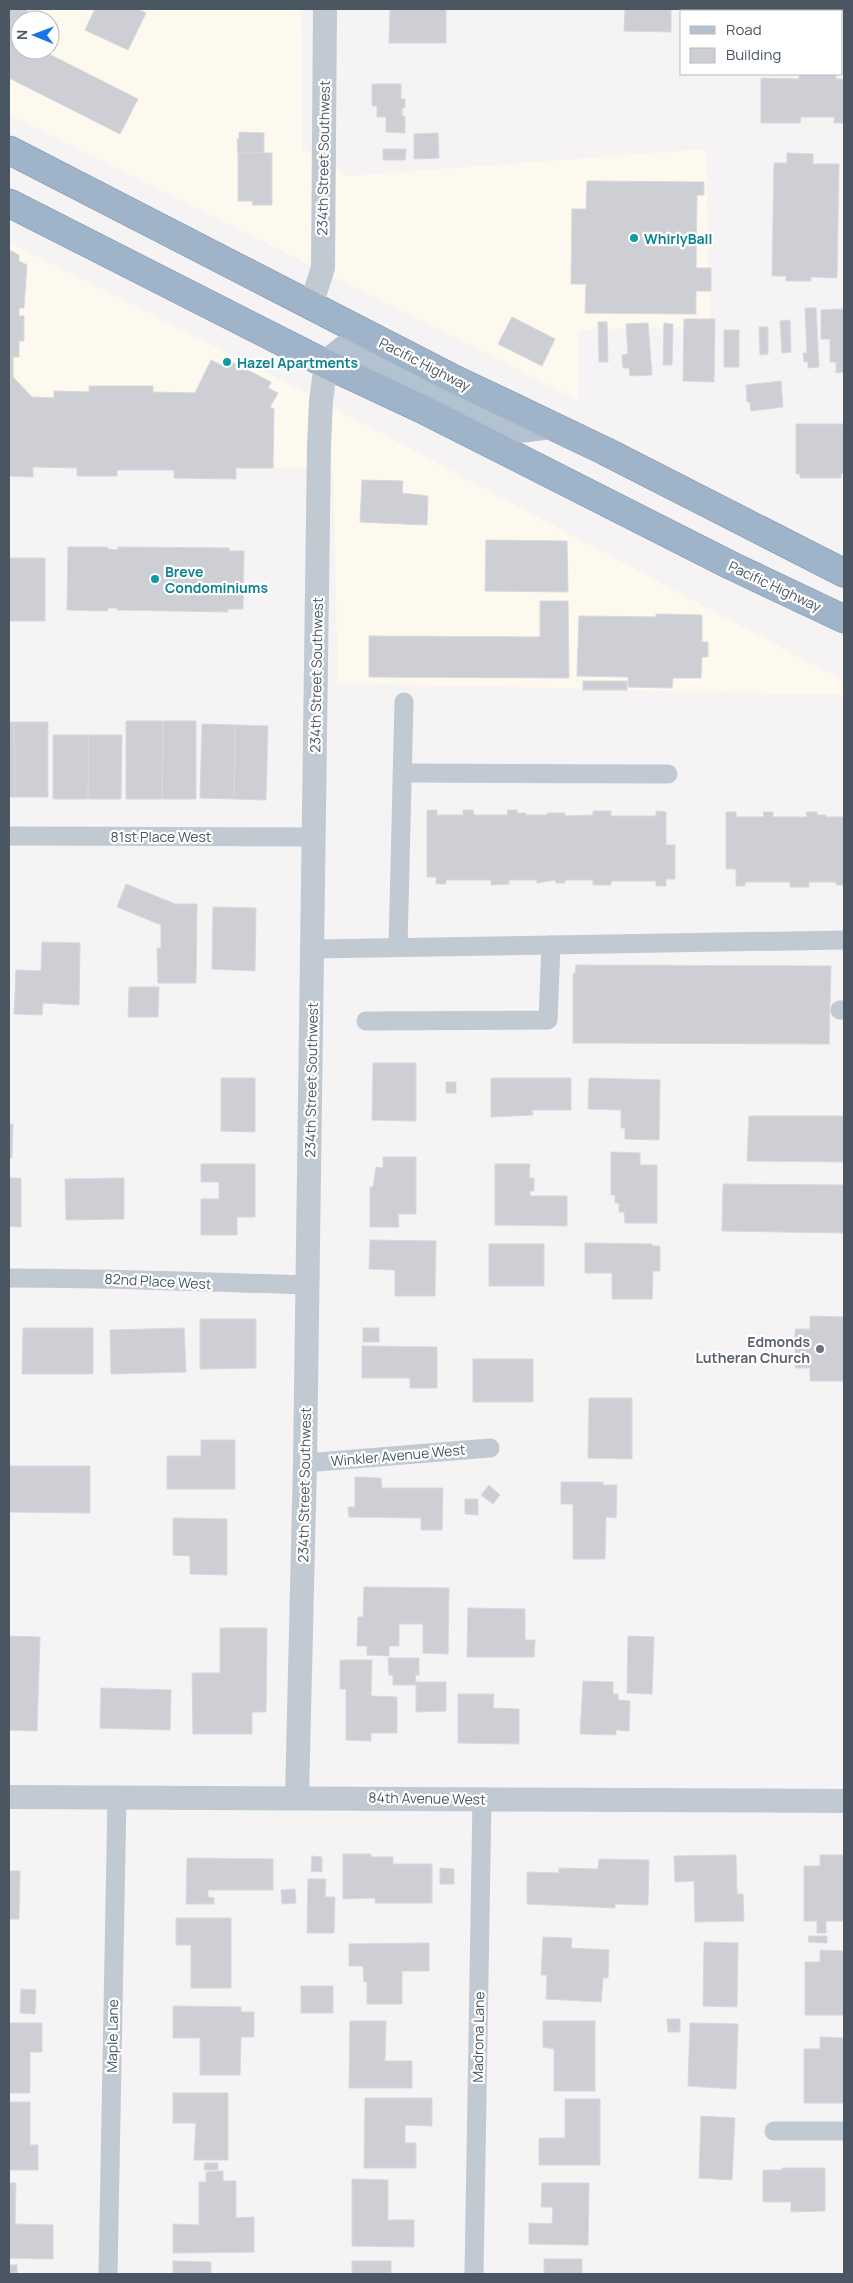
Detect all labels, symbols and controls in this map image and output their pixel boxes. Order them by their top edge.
north arrow [10,10,60,60]
legend [680,10,843,75]
text: Road [726,19,762,40]
text: N [12,30,31,40]
text: Building [726,44,781,65]
street label: 234th Street Southwest [312,80,334,236]
place label: WhirlyBall [644,229,712,248]
marker: WhirlyBall [628,232,640,244]
street label: Pacific Highway [376,333,475,395]
place label: Hazel Apartments [237,353,358,372]
marker: Hazel Apartments [221,356,233,368]
street label: Pacific Highway [726,556,825,616]
place label: Breve Condominiums [165,562,268,597]
marker: Breve Condominiums [149,573,161,585]
street label: 234th Street Southwest [305,597,327,753]
street label: 81st Place West [111,827,212,846]
street label: 234th Street Southwest [300,1002,322,1158]
street label: 82nd Place West [104,1269,212,1293]
place label: Edmonds Lutheran Church [695,1332,810,1367]
marker: Edmonds Lutheran Church [814,1343,826,1355]
street label: 234th Street Southwest [293,1407,315,1563]
street label: Winkler Avenue West [330,1440,466,1470]
street label: 84th Avenue West [368,1787,486,1809]
street label: Madrona Lane [468,1991,488,2083]
street label: Maple Lane [102,1999,122,2073]

